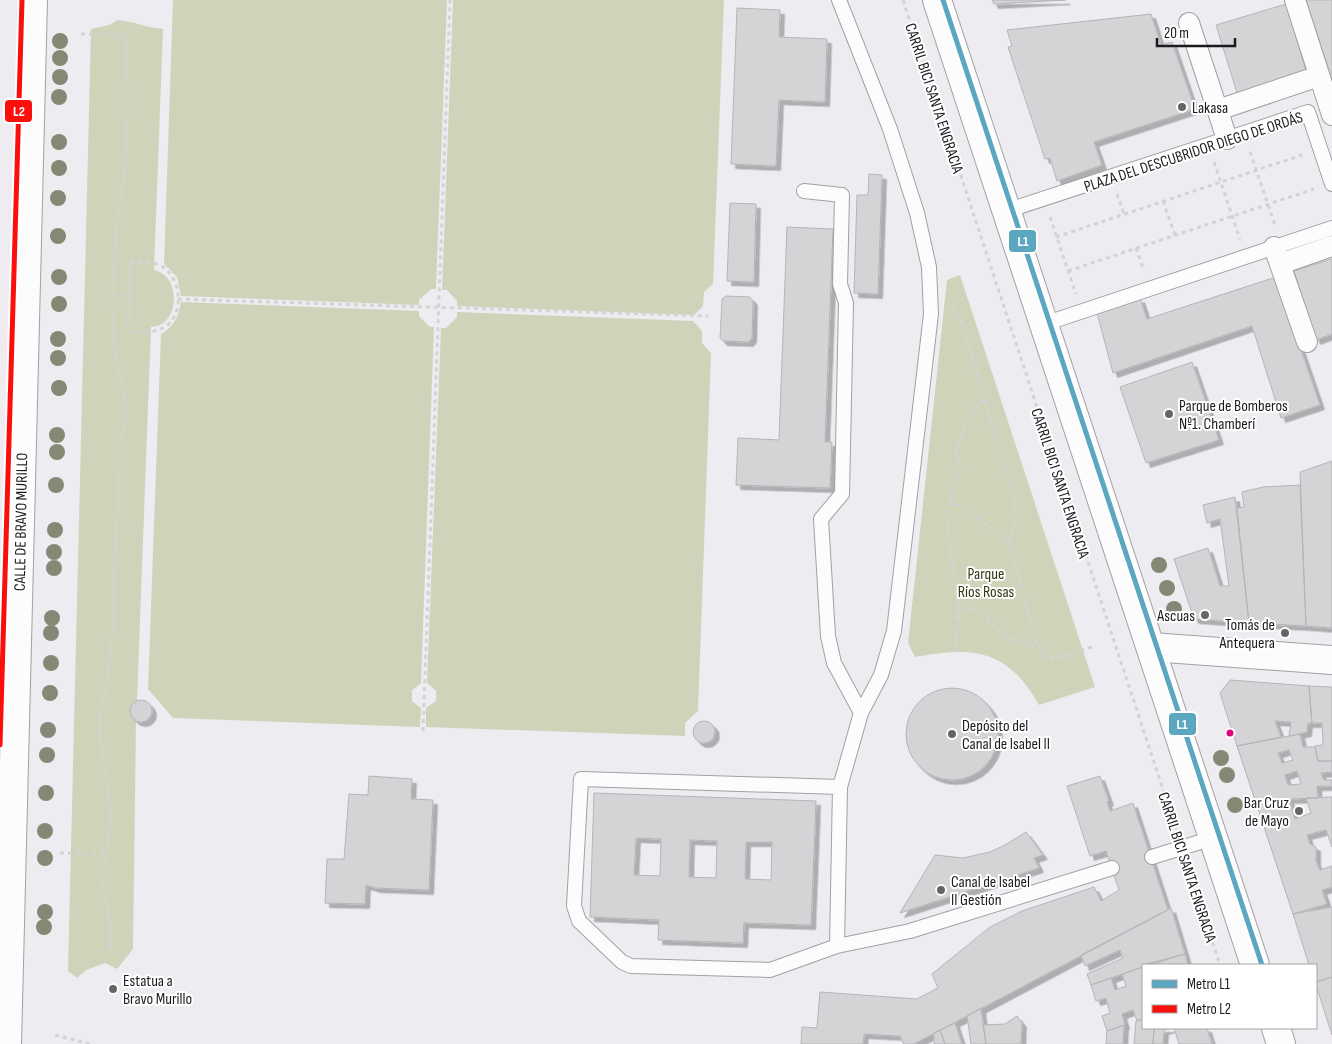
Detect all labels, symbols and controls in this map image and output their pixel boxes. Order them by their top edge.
scale bar [1157,15,1234,47]
street label: CARRIL BICI SANTA ENGRACIA [900,21,967,176]
text: 20 m [1164,24,1189,43]
line badge: L2 [4,99,33,123]
place label: Lakasa [1192,99,1228,118]
marker: Lakasa [1176,101,1188,113]
text: L2 [13,103,25,120]
street label: PLAZA DEL DESCUBRIDOR DIEGO DE ORDÁS [1082,108,1305,197]
line badge: L1 [1008,229,1037,253]
text: L1 [1017,233,1029,250]
place label: Parque de Bomberos Nº1. Chamberí [1179,397,1288,434]
street label: CARRIL BICI SANTA ENGRACIA [1026,406,1093,561]
marker: Parque de Bomberos Nº1. Chamberí [1163,408,1175,420]
street label: CALLE DE BRAVO MURILLO [11,453,32,591]
park label: Parque Ríos Rosas [958,565,1015,602]
place label: Ascuas [1156,607,1195,626]
marker: Ascuas [1199,609,1211,621]
place label: Tomás de Antequera [1218,616,1275,653]
marker: Tomás de Antequera [1279,627,1291,639]
line badge: L1 [1168,712,1197,736]
text: L1 [1176,716,1188,733]
place label: Depósito del Canal de Isabel II [962,717,1050,754]
marker: Depósito del Canal de Isabel II [946,728,958,740]
unlabelled marker [1225,728,1235,738]
street label: CARRIL BICI SANTA ENGRACIA [1153,790,1220,945]
place label: Bar Cruz de Mayo [1244,794,1289,831]
marker: Bar Cruz de Mayo [1293,805,1305,817]
place label: Canal de Isabel II Gestión [951,873,1030,910]
marker: Canal de Isabel II Gestión [935,884,947,896]
legend [1142,964,1317,1029]
place label: Estatua a Bravo Murillo [123,972,192,1009]
text: Metro L1 [1187,975,1231,994]
marker: Estatua a Bravo Murillo [107,983,119,995]
text: Metro L2 [1187,1000,1231,1019]

